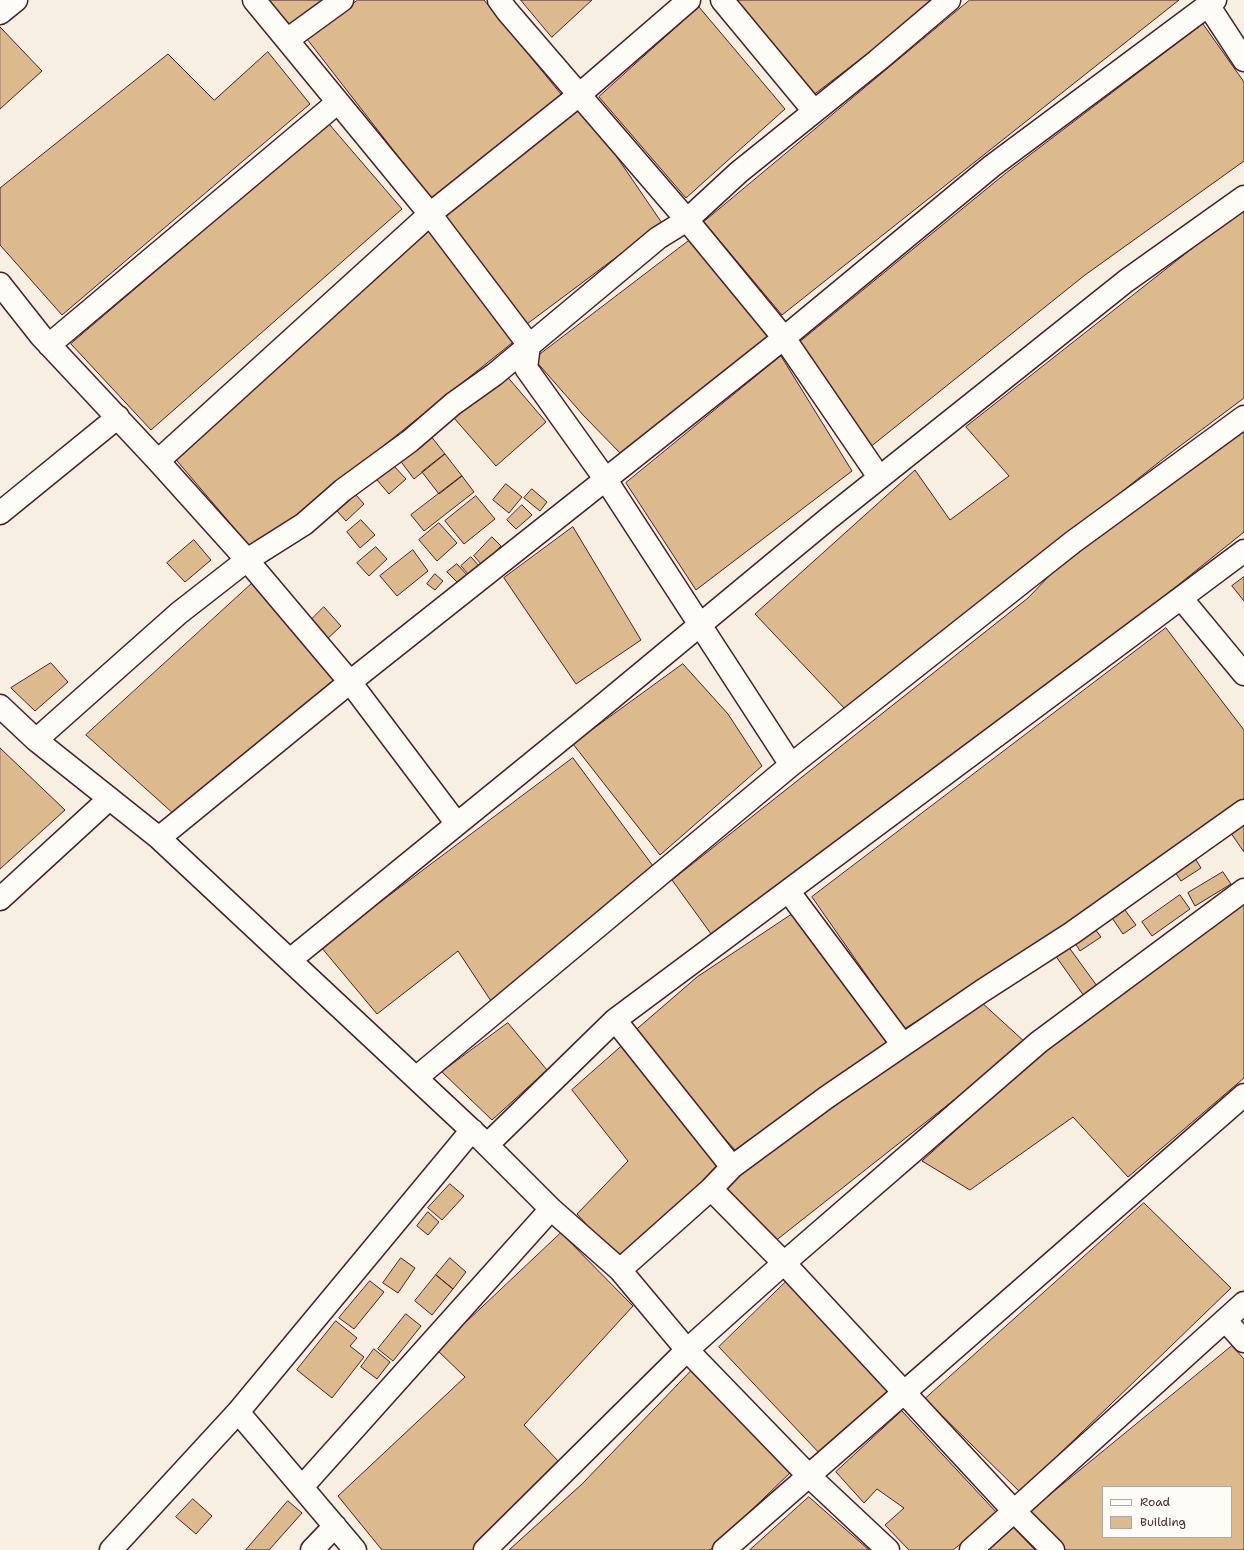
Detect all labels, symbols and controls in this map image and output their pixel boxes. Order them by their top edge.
legend [1102,1486,1232,1538]
text: Road [1140,1494,1170,1510]
text: Building [1140,1514,1186,1530]

